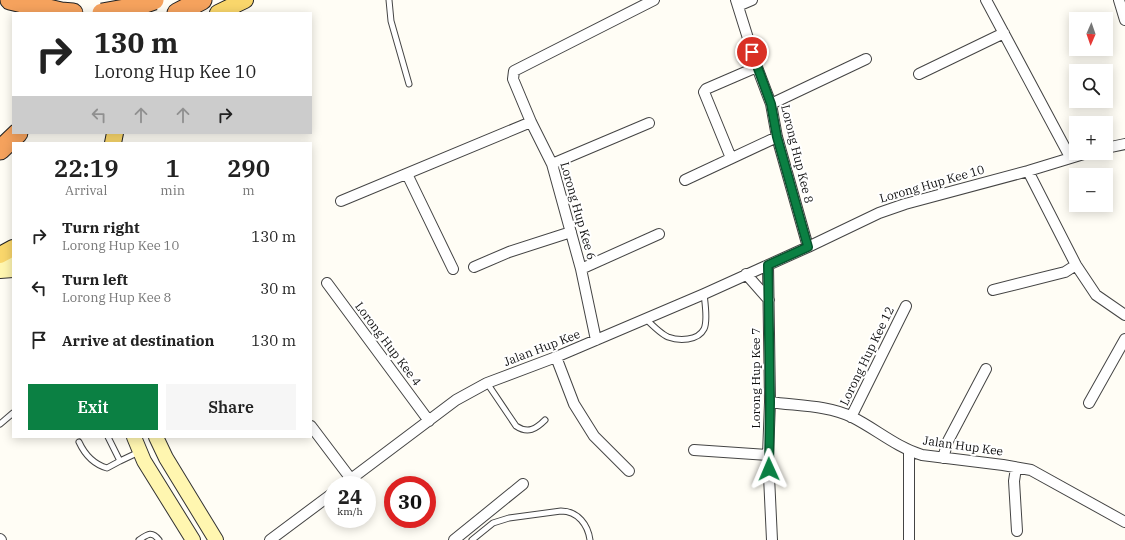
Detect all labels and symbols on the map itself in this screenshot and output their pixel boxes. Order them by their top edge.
north arrow [1069,12,1113,56]
pin [735,35,769,69]
street label: Lorong Hup Kee 8 [778,103,817,205]
street label: Lorong Hup Kee 6 [557,160,600,261]
street label: Lorong Hup Kee 10 [878,161,986,206]
street label: Lorong Hup Kee 4 [352,299,425,389]
street label: Lorong Hup Kee 12 [836,304,897,408]
street label: Jalan Hup Kee [501,326,582,369]
street label: Lorong Hup Kee 7 [748,327,763,429]
street label: Jalan Hup Kee [922,432,1004,459]
position arrow [748,448,790,490]
speed limit sign: 30 [384,476,436,528]

